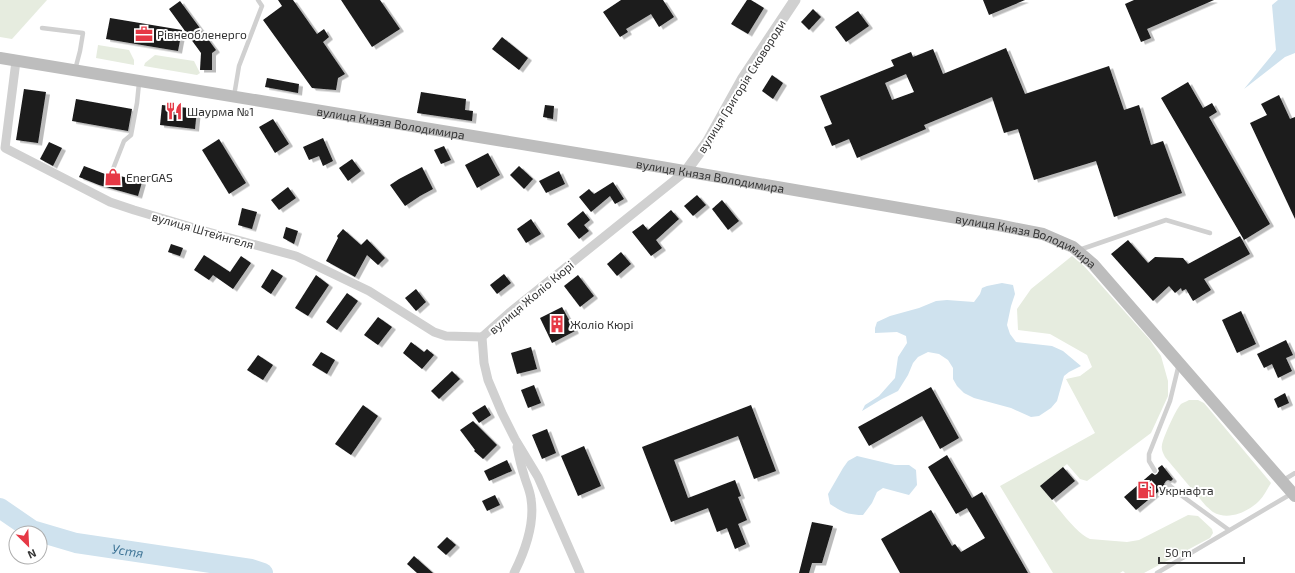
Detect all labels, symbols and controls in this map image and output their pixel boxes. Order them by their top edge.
street label: вулиця Григорія Сковороди [694,17,789,156]
office icon: Рівнеобленерго [134,24,154,44]
place label: Рівнеобленерго [157,27,247,41]
restaurant icon: Шаурма №1 [164,101,184,121]
street label: вулиця Князя Володимира [316,103,466,142]
place label: Шаурма №1 [187,104,254,119]
street label: вулиця Князя Володимира [635,156,785,195]
shop icon: EnerGAS [103,167,123,187]
place label: EnerGAS [126,170,173,184]
street label: вулиця Штейнгеля [150,209,256,252]
street label: вулиця Князя Володимира [955,211,1099,271]
street label: вулиця Жоліо Кюрі [486,257,577,337]
building icon: Жоліо Кюрі [547,314,567,334]
place label: Жоліо Кюрі [570,317,634,331]
fuel station icon: Укрнафта [1136,480,1156,500]
place label: Укрнафта [1159,483,1214,497]
north arrow [8,525,48,565]
scale bar [1159,539,1244,565]
water label: Устя [111,540,145,561]
text: 50 m [1165,545,1192,559]
text: N [26,547,39,562]

